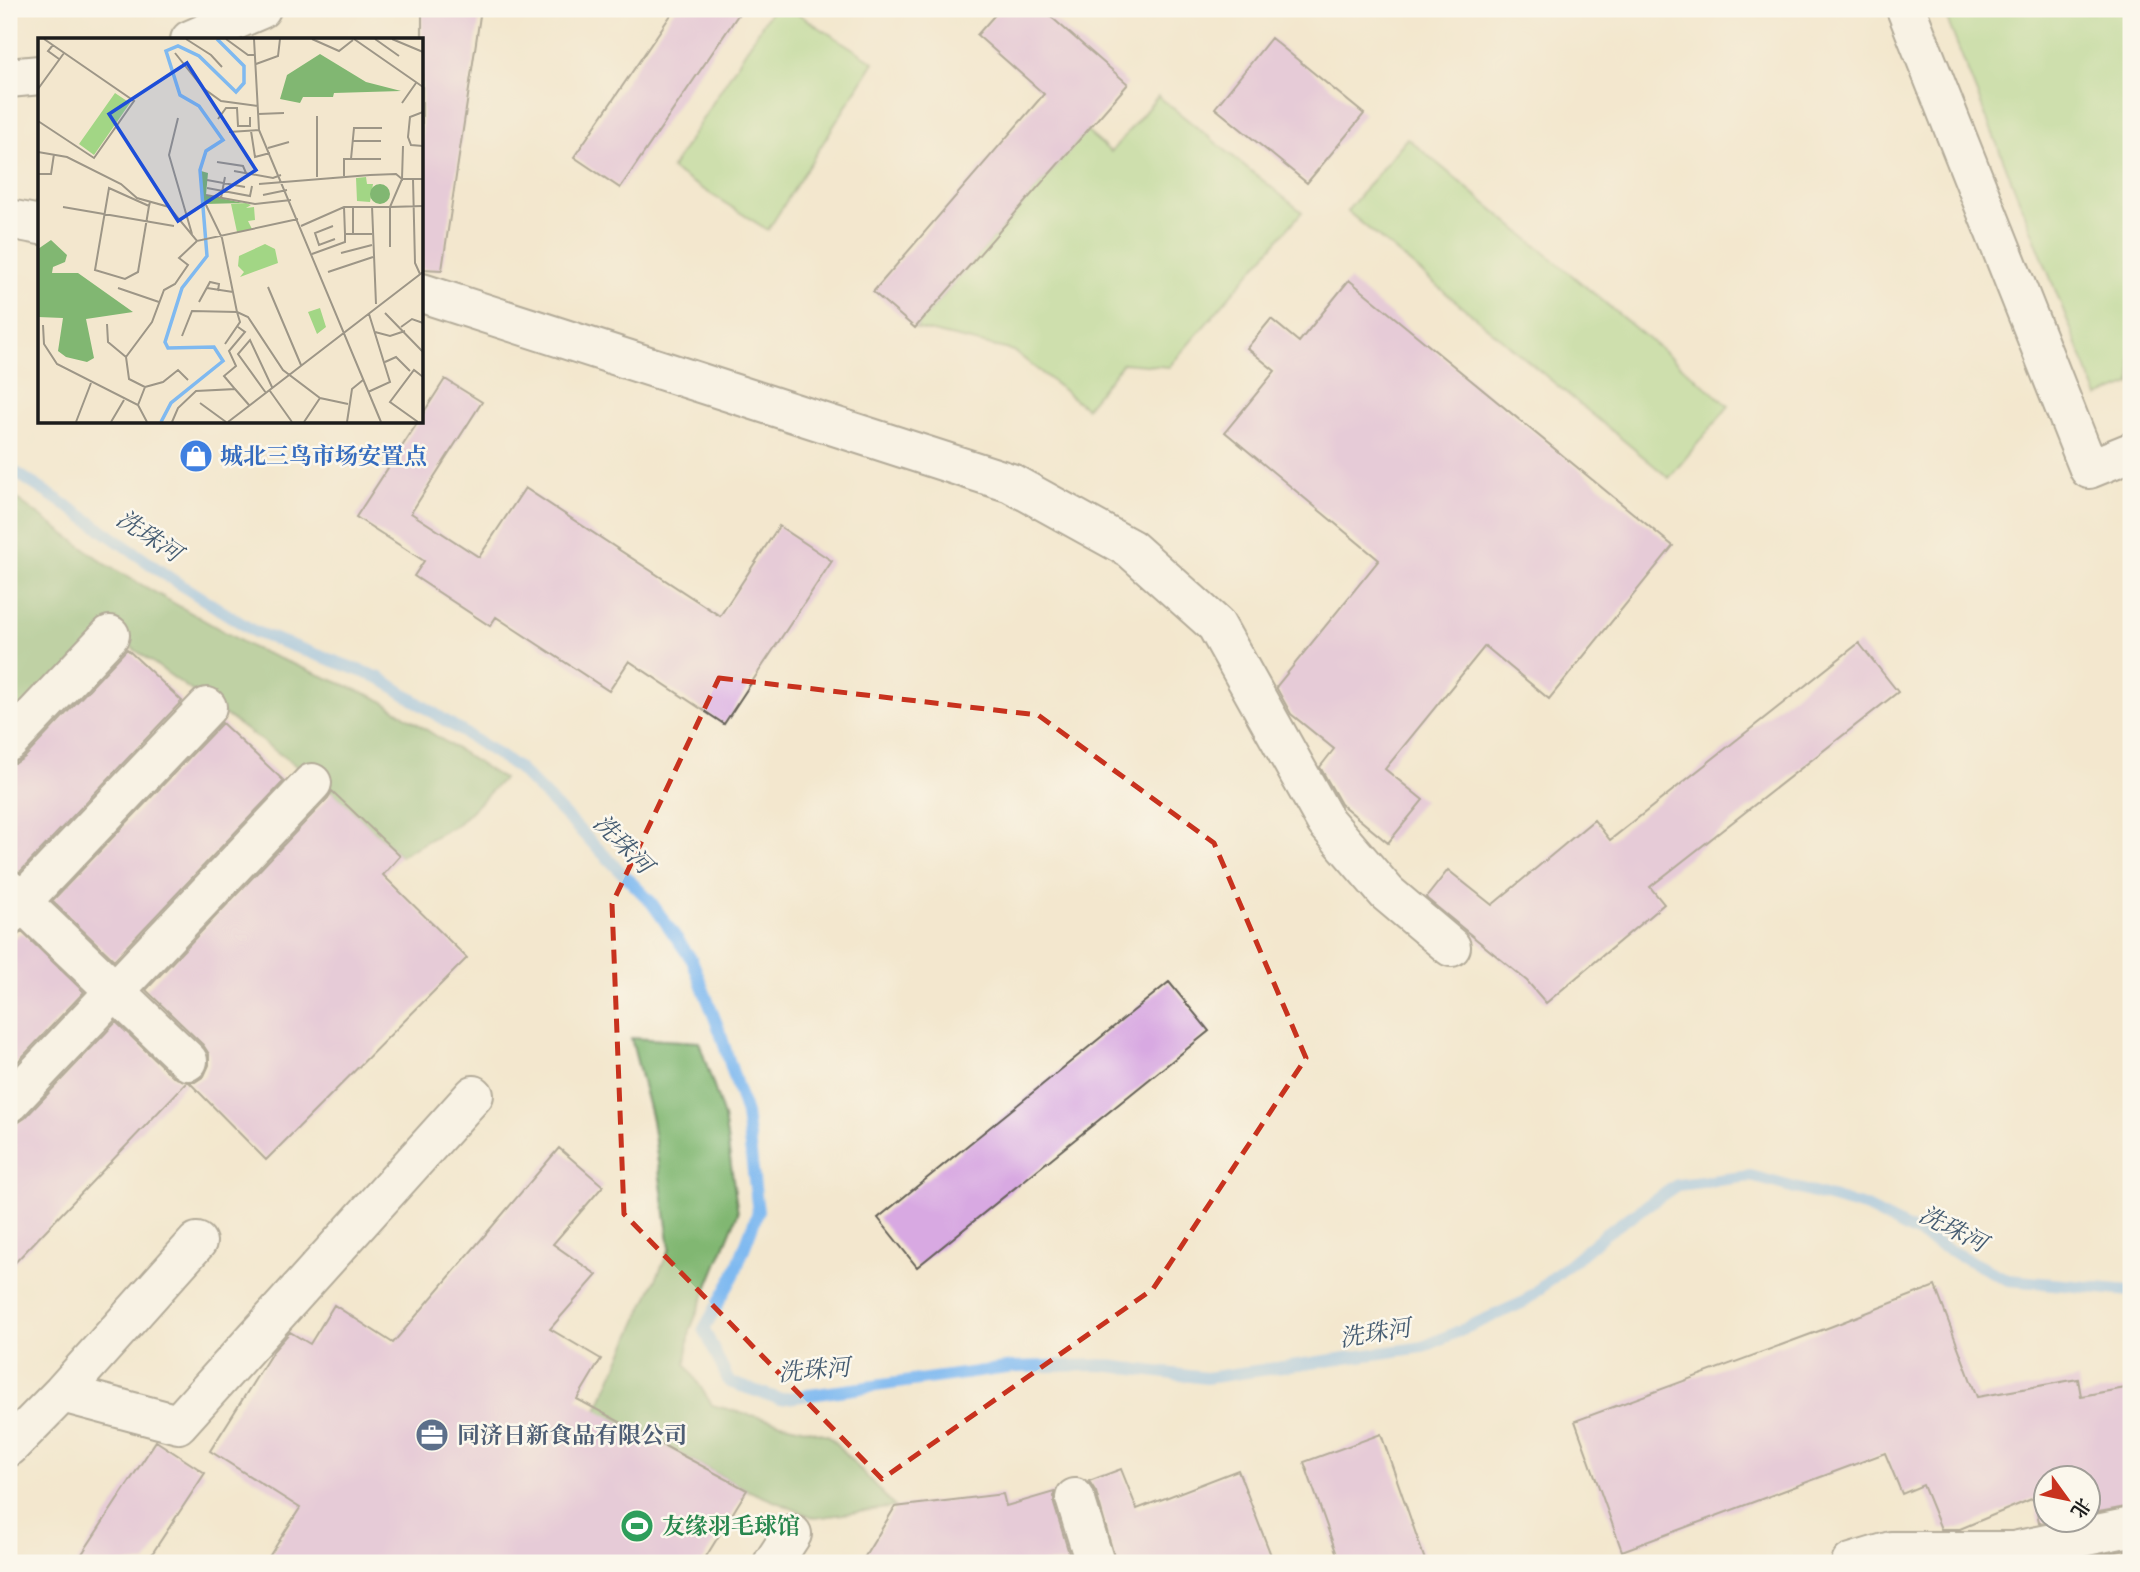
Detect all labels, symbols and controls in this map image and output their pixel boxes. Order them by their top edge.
inset map [38,38,424,424]
shop icon: 城北三鸟市场安置点 [177,437,215,475]
place label: 城北三鸟市场安置点 [220,442,427,470]
water label: 洗珠河 [111,503,191,570]
water label: 洗珠河 [588,808,662,882]
water label: 洗珠河 [1915,1199,1995,1260]
water label: 洗珠河 [1337,1312,1417,1352]
water label: 洗珠河 [777,1352,855,1387]
office icon: 同济日新食品有限公司 [413,1416,451,1454]
place label: 同济日新食品有限公司 [457,1421,687,1449]
north arrow [2032,1464,2102,1534]
text: 北 [2066,1494,2096,1522]
sports icon: 友缘羽毛球馆 [618,1507,656,1545]
place label: 友缘羽毛球馆 [662,1512,800,1540]

